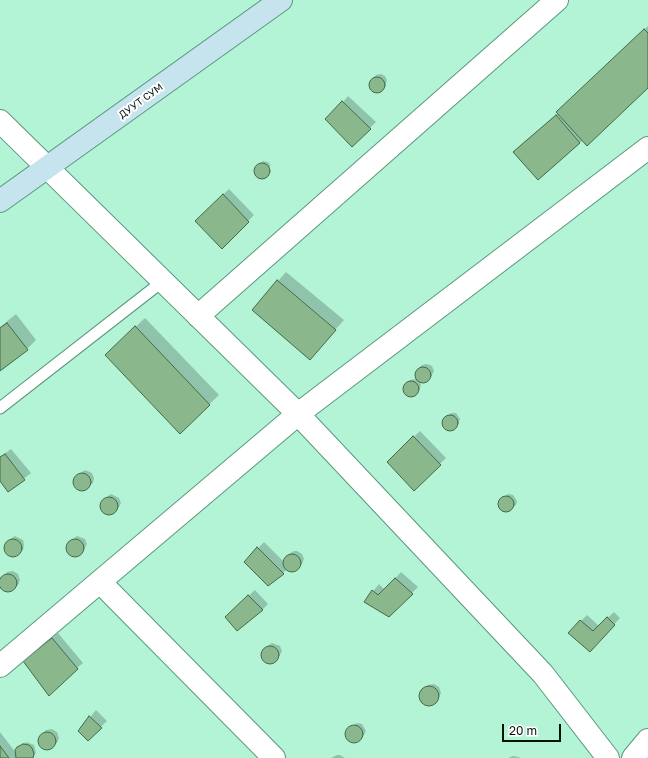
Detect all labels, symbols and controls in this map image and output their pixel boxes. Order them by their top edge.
street label: ДУУТ СУМ [117,81,165,121]
scale bar [504,716,563,742]
text: 20 m [509,723,537,738]

